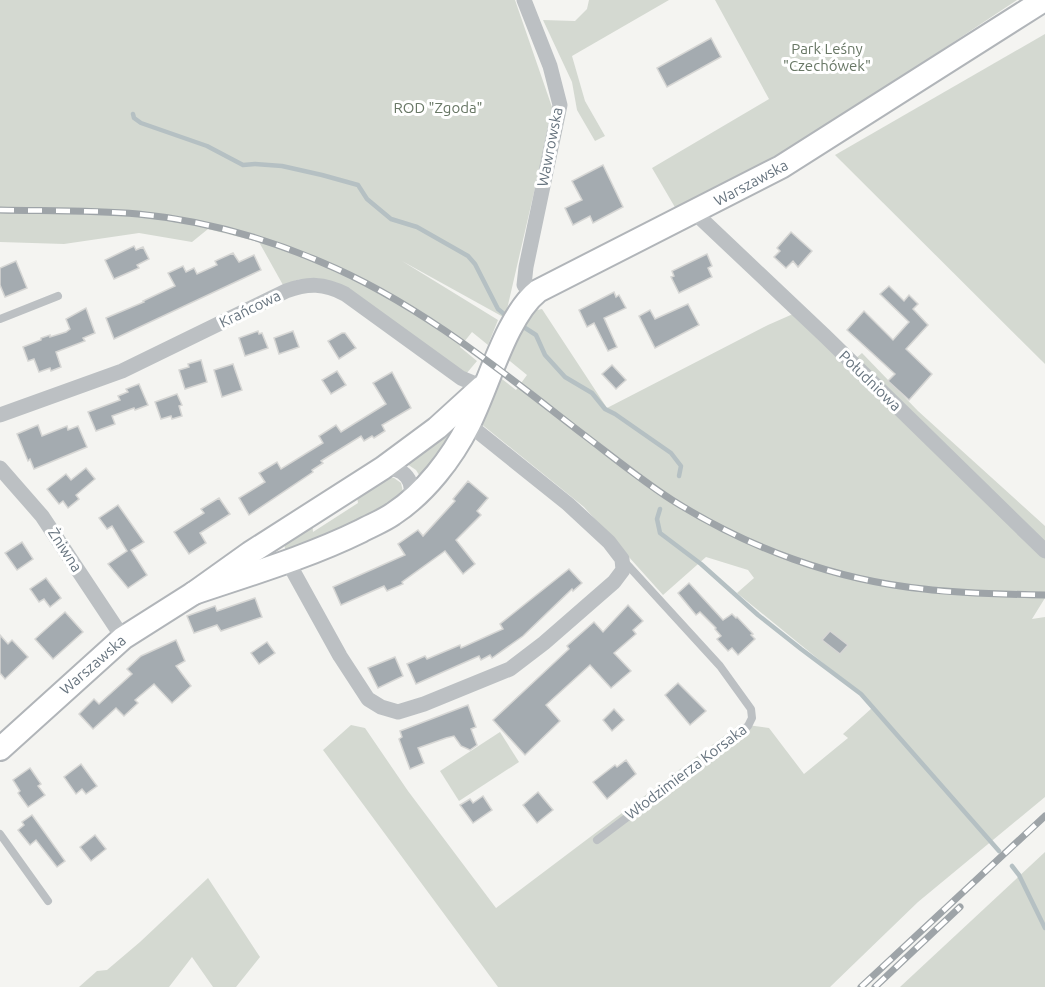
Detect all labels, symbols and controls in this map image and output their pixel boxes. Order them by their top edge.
park label: Park Leśny "Czechówek" [783,40,871,74]
park label: ROD "Zgoda" [394,99,482,116]
street label: Wawrowska [533,106,566,188]
street label: Warszawska [711,156,791,209]
street label: Krańcowa [216,286,283,331]
street label: Południowa [836,347,905,414]
street label: Żniwna [45,525,86,575]
street label: Warszawska [56,631,129,698]
street label: Włodzimierza Korsaka [622,720,750,823]

